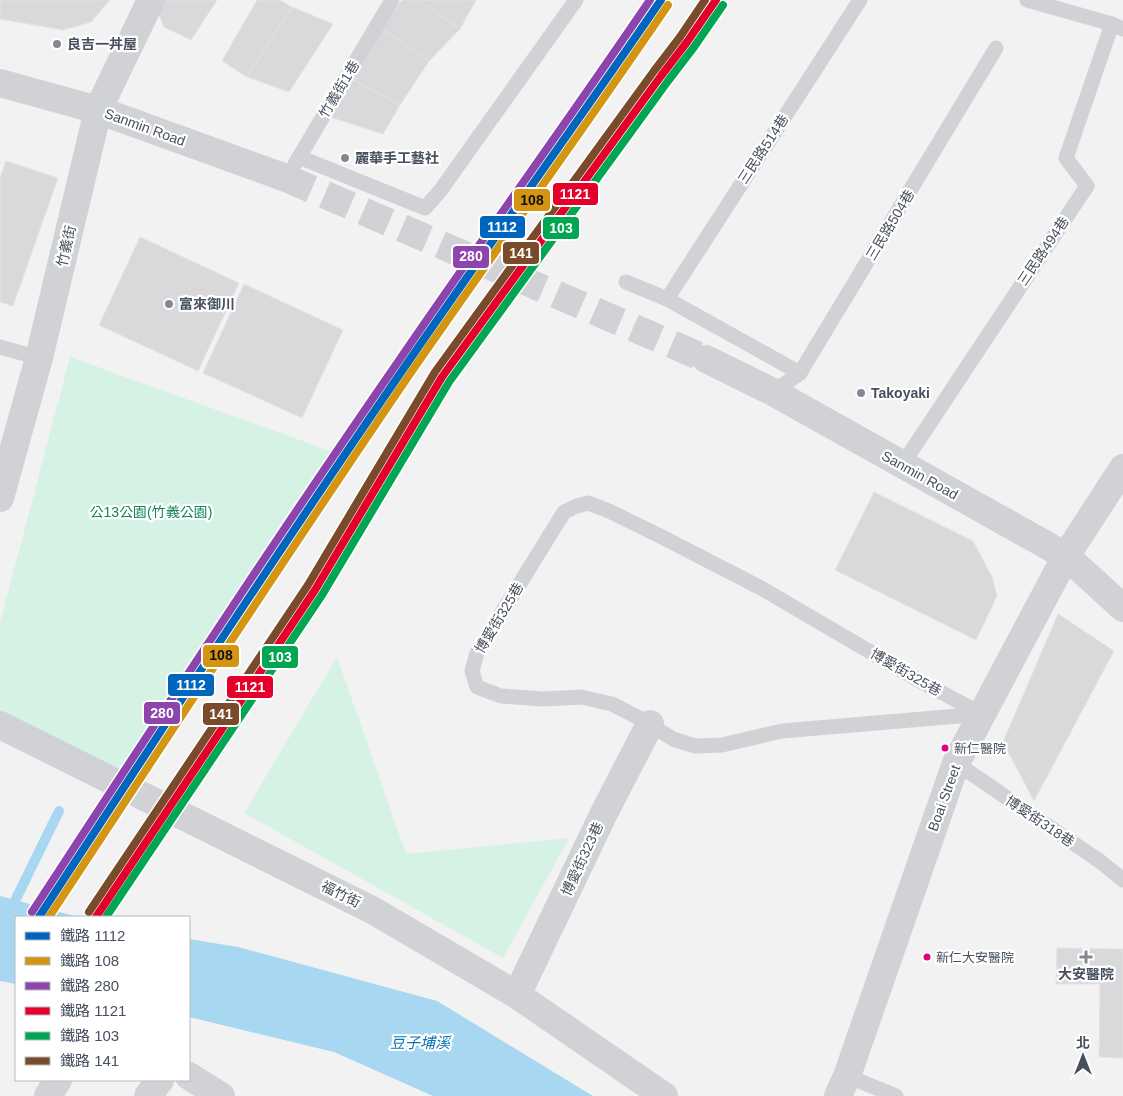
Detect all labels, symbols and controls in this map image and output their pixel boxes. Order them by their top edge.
place label: 良吉一丼屋 [67,36,137,52]
marker: 良吉一丼屋 [51,38,63,50]
street label: 竹義街1巷 [316,58,362,120]
street label: Sanmin Road [102,105,188,149]
street label: 三民路514巷 [735,111,791,187]
place label: 麗華手工藝社 [355,150,439,166]
marker: 麗華手工藝社 [339,152,351,164]
line badge: 1121 [552,182,599,206]
text: 1121 [560,186,590,202]
street label: 三民路504巷 [863,187,917,263]
line badge: 108 [513,188,551,212]
text: 108 [520,192,544,208]
street label: 三民路494巷 [1014,214,1072,288]
line badge: 1112 [479,215,526,239]
line badge: 103 [542,216,580,240]
text: 1112 [487,219,517,235]
text: 103 [549,220,573,236]
street label: 竹義街 [53,224,79,268]
line badge: 141 [502,241,540,265]
line badge: 280 [452,245,490,269]
text: 141 [509,245,533,261]
text: 280 [459,248,483,264]
place label: 富來御川 [179,296,235,312]
marker: 富來御川 [163,298,175,310]
place label: Takoyaki [871,385,930,401]
marker: Takoyaki [855,387,867,399]
street label: Sanmin Road [879,447,961,503]
park label: 公13公園(竹義公園) [90,504,212,520]
street label: 博愛街325巷 [472,580,526,656]
line badge: 108 [202,644,240,668]
line badge: 103 [261,645,299,669]
street label: 博愛街325巷 [868,645,944,699]
text: 108 [209,647,233,663]
text: 103 [268,649,292,665]
line badge: 1112 [167,673,215,697]
line badge: 1121 [226,675,274,699]
text: 1112 [176,677,206,693]
text: 1121 [235,679,265,695]
line badge: 280 [143,701,181,725]
line badge: 141 [202,702,240,726]
text: 280 [150,705,174,721]
text: 141 [209,706,233,722]
place label: 新仁醫院 [954,741,1006,756]
marker: 新仁醫院 [940,743,950,753]
street label: Boai Street [925,763,963,833]
street label: 博愛街318巷 [1003,792,1077,850]
street label: 博愛街323巷 [558,820,606,898]
street label: 福竹街 [319,878,363,910]
legend [15,916,190,1081]
text: 鐵路 1112 [60,927,125,944]
place label: 新仁大安醫院 [936,950,1014,965]
marker: 大安醫院 [1079,950,1093,964]
text: 鐵路 108 [60,952,119,969]
marker: 新仁大安醫院 [922,952,932,962]
place label: 大安醫院 [1058,966,1114,982]
text: 鐵路 280 [60,977,119,994]
text: 鐵路 1121 [60,1002,126,1019]
text: 鐵路 103 [60,1027,119,1044]
north arrow [1058,1031,1108,1081]
water label: 豆子埔溪 [390,1034,452,1051]
text: 北 [1076,1035,1090,1051]
text: 鐵路 141 [60,1052,119,1069]

